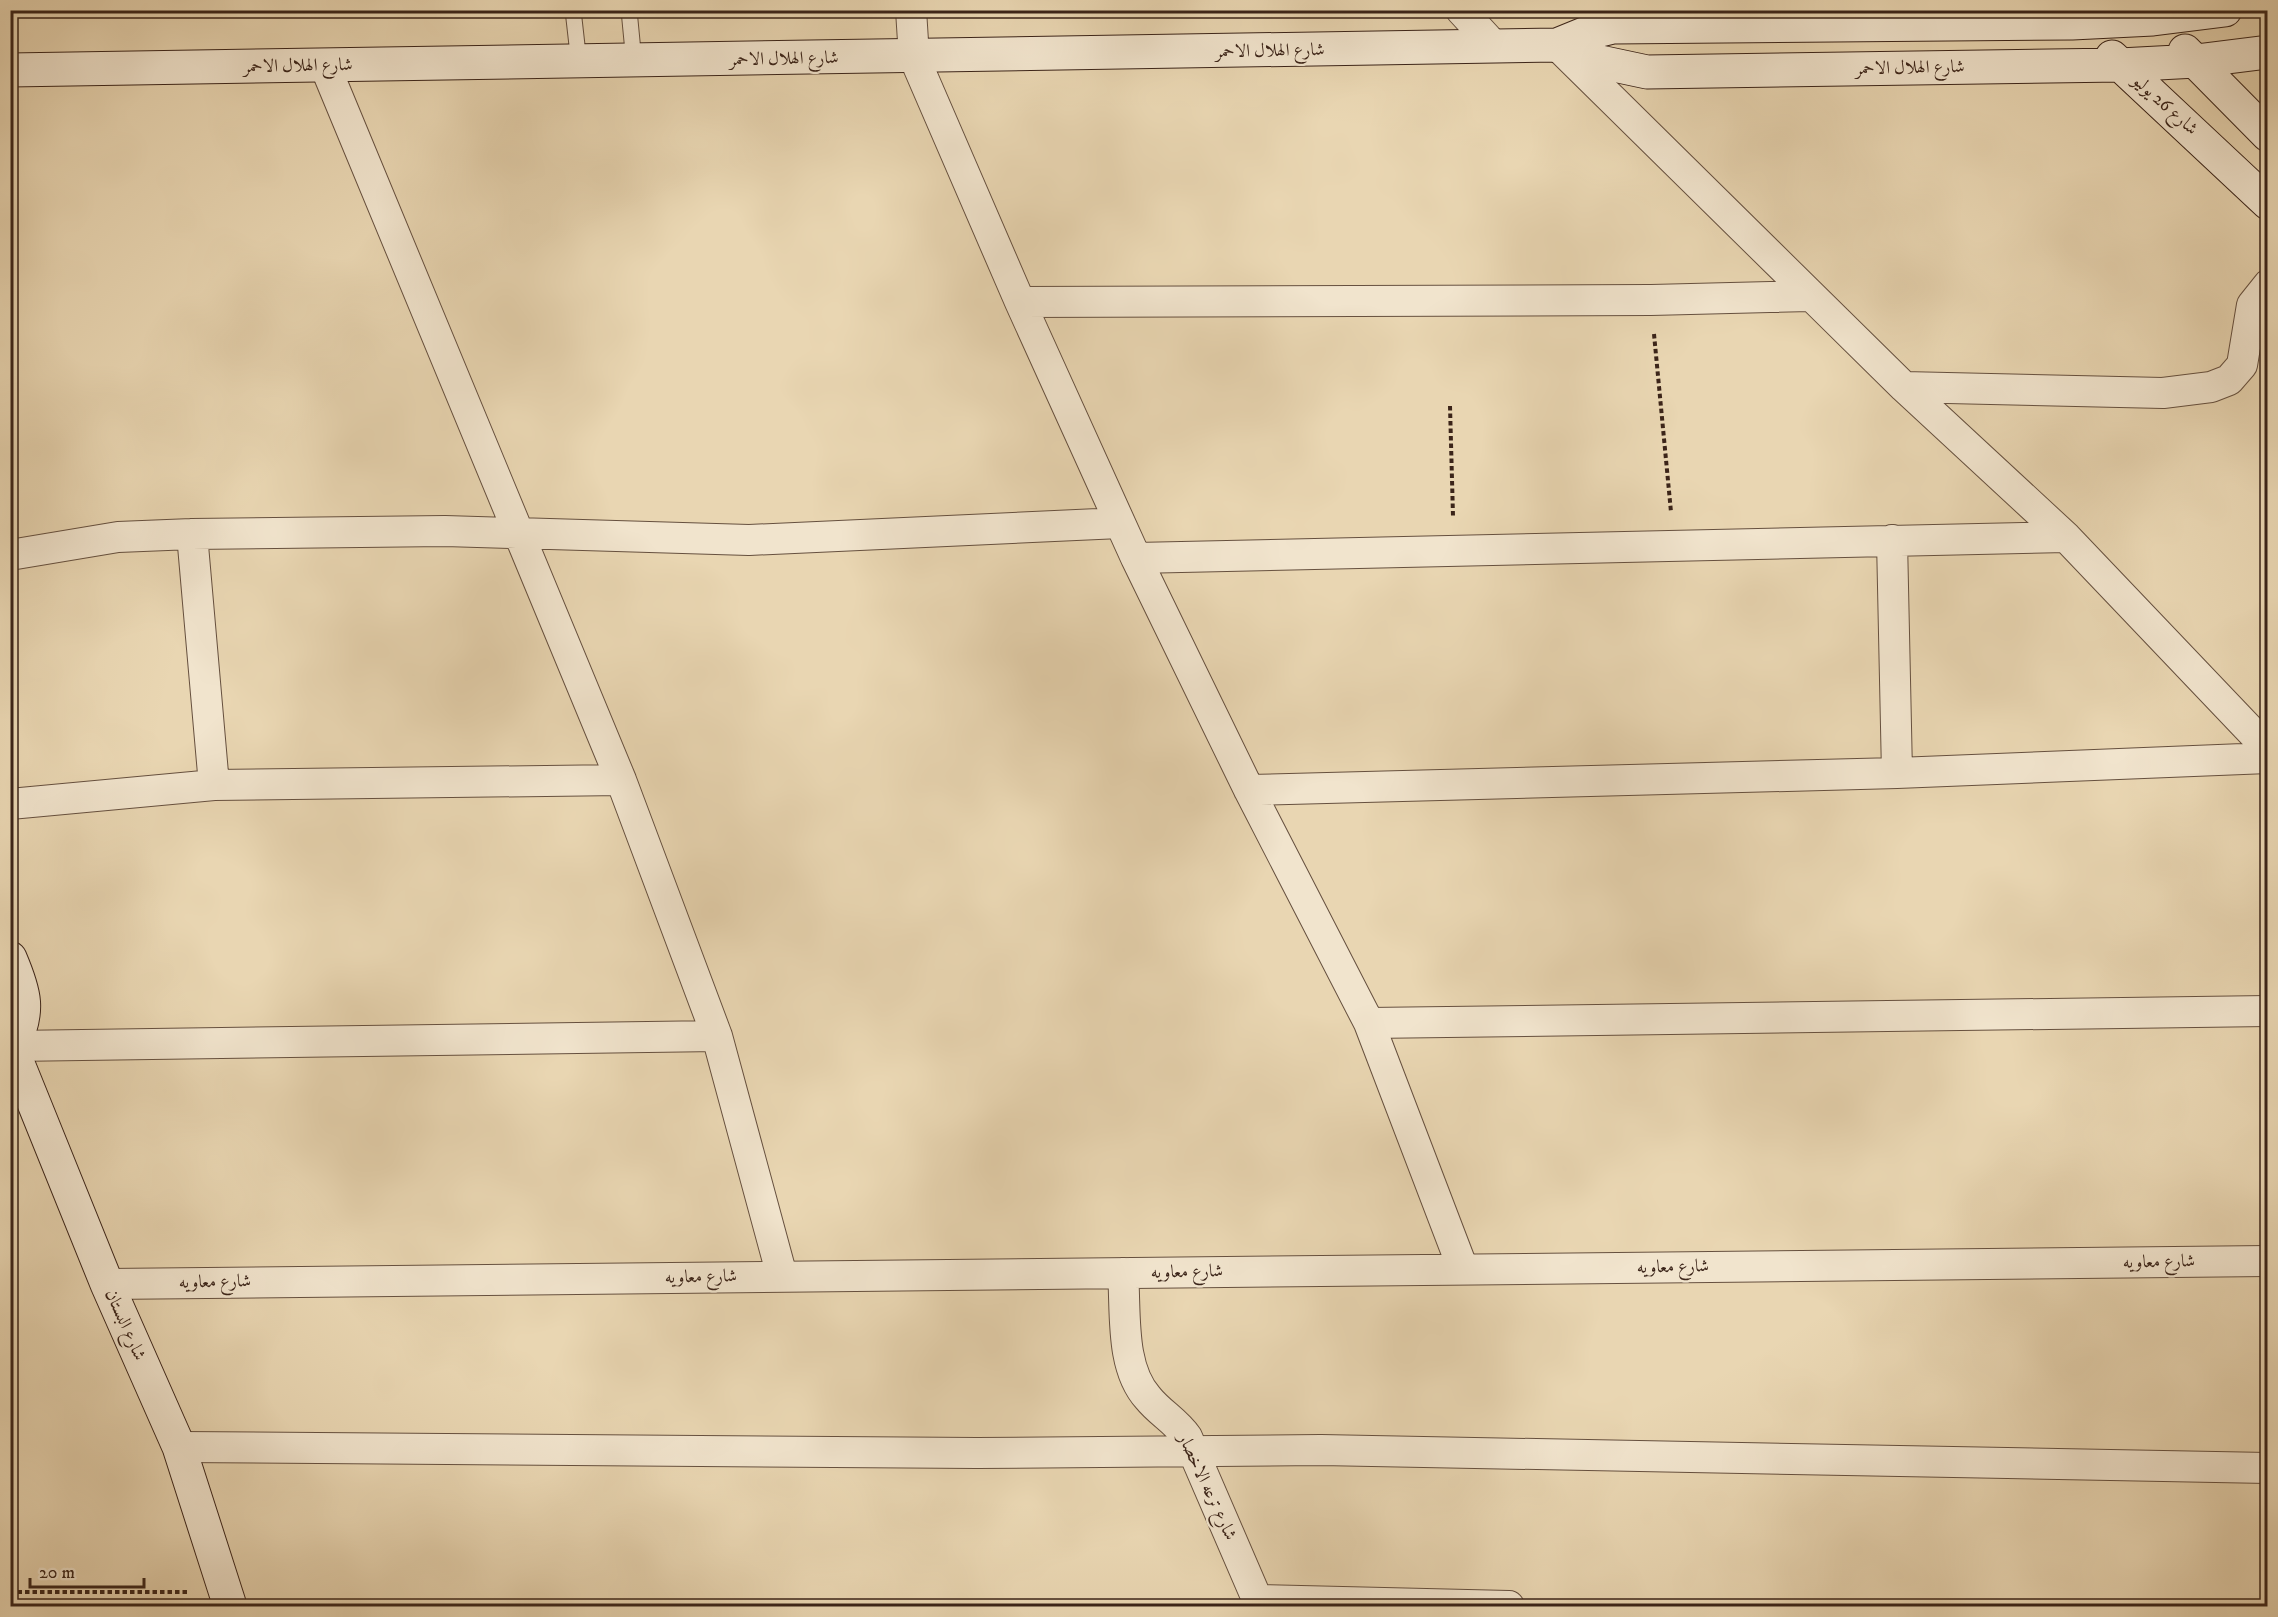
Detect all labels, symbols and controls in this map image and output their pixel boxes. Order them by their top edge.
street label: شارع الهلال الاحمر [1213,39,1325,66]
street label: شارع الهلال الاحمر [727,47,839,74]
street label: شارع الهلال الاحمر [241,54,353,81]
street label: شارع الهلال الاحمر [1853,56,1965,83]
street label: شارع 26 يوليو [2124,69,2202,142]
street label: شارع معاويه [2123,1250,2195,1277]
street label: شارع معاويه [1637,1255,1709,1282]
street label: شارع معاويه [1151,1260,1223,1287]
street label: شارع معاويه [665,1265,737,1292]
street label: شارع معاويه [179,1270,251,1297]
street label: شارع البستان [97,1286,150,1365]
street label: شارع ترعه الاخصار [1169,1428,1241,1545]
scale bar [30,1551,144,1589]
text: 20 m [39,1562,75,1584]

